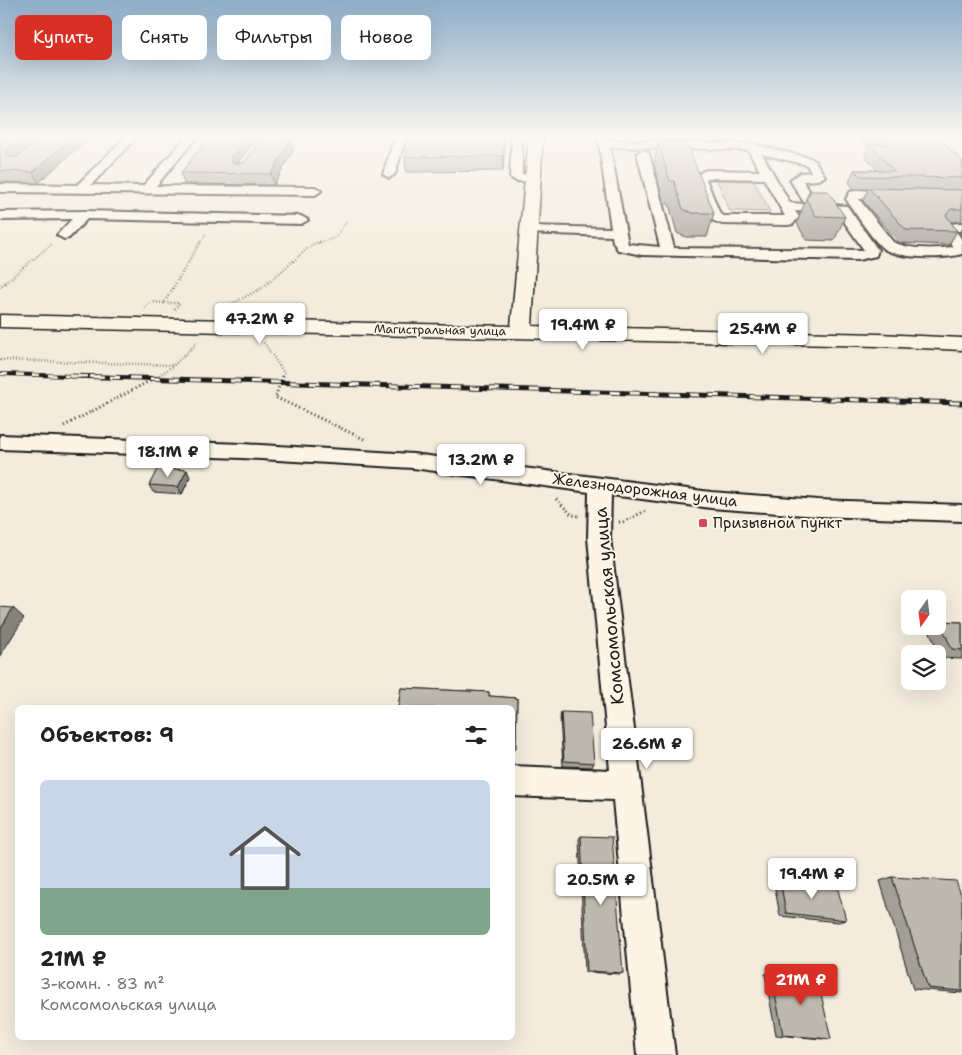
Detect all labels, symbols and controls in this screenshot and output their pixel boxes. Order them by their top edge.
chip: Купить [15,15,112,60]
chip: Снять [122,15,207,60]
chip: Фильтры [217,15,331,60]
chip: Новое [341,15,431,60]
pin: 47.2M ₽ [214,302,306,345]
text: 47.2M ₽ [225,308,295,329]
pin: 19.4M ₽ [537,308,629,351]
pin: 25.4M ₽ [717,312,809,355]
text: 19.4M ₽ [550,314,616,335]
text: 25.4M ₽ [729,318,797,339]
street label: Магистральная улица [374,321,507,339]
pin: 18.1M ₽ [122,436,214,478]
text: 18.1M ₽ [137,441,199,462]
pin: 13.2M ₽ [435,444,527,486]
text: 13.2M ₽ [448,449,514,470]
street label: Железнодорожная улица [551,469,739,511]
street label: Комсомольская улица [588,506,630,706]
place label: Призывной пункт [713,513,842,533]
marker: Призывной пункт [697,517,709,529]
north arrow [901,590,946,635]
map controls [901,590,946,690]
button: layers [901,645,946,690]
text: Объектов: 9 [40,721,174,749]
icon: filters [462,721,490,749]
pin: 26.6M ₽ [601,728,693,770]
text: 26.6M ₽ [612,733,682,754]
icon: home [220,813,310,903]
pin: 19.4M ₽ [766,858,858,900]
text: 19.4M ₽ [779,863,845,884]
pin: 20.5M ₽ [555,864,647,906]
text: 20.5M ₽ [567,869,635,890]
text: 21M ₽ [40,945,107,973]
pin: 21M ₽ [766,964,836,1006]
text: 21M ₽ [776,969,826,990]
text: 3-комн. · 83 m² [40,973,165,994]
text: Комсомольская улица [40,994,216,1015]

